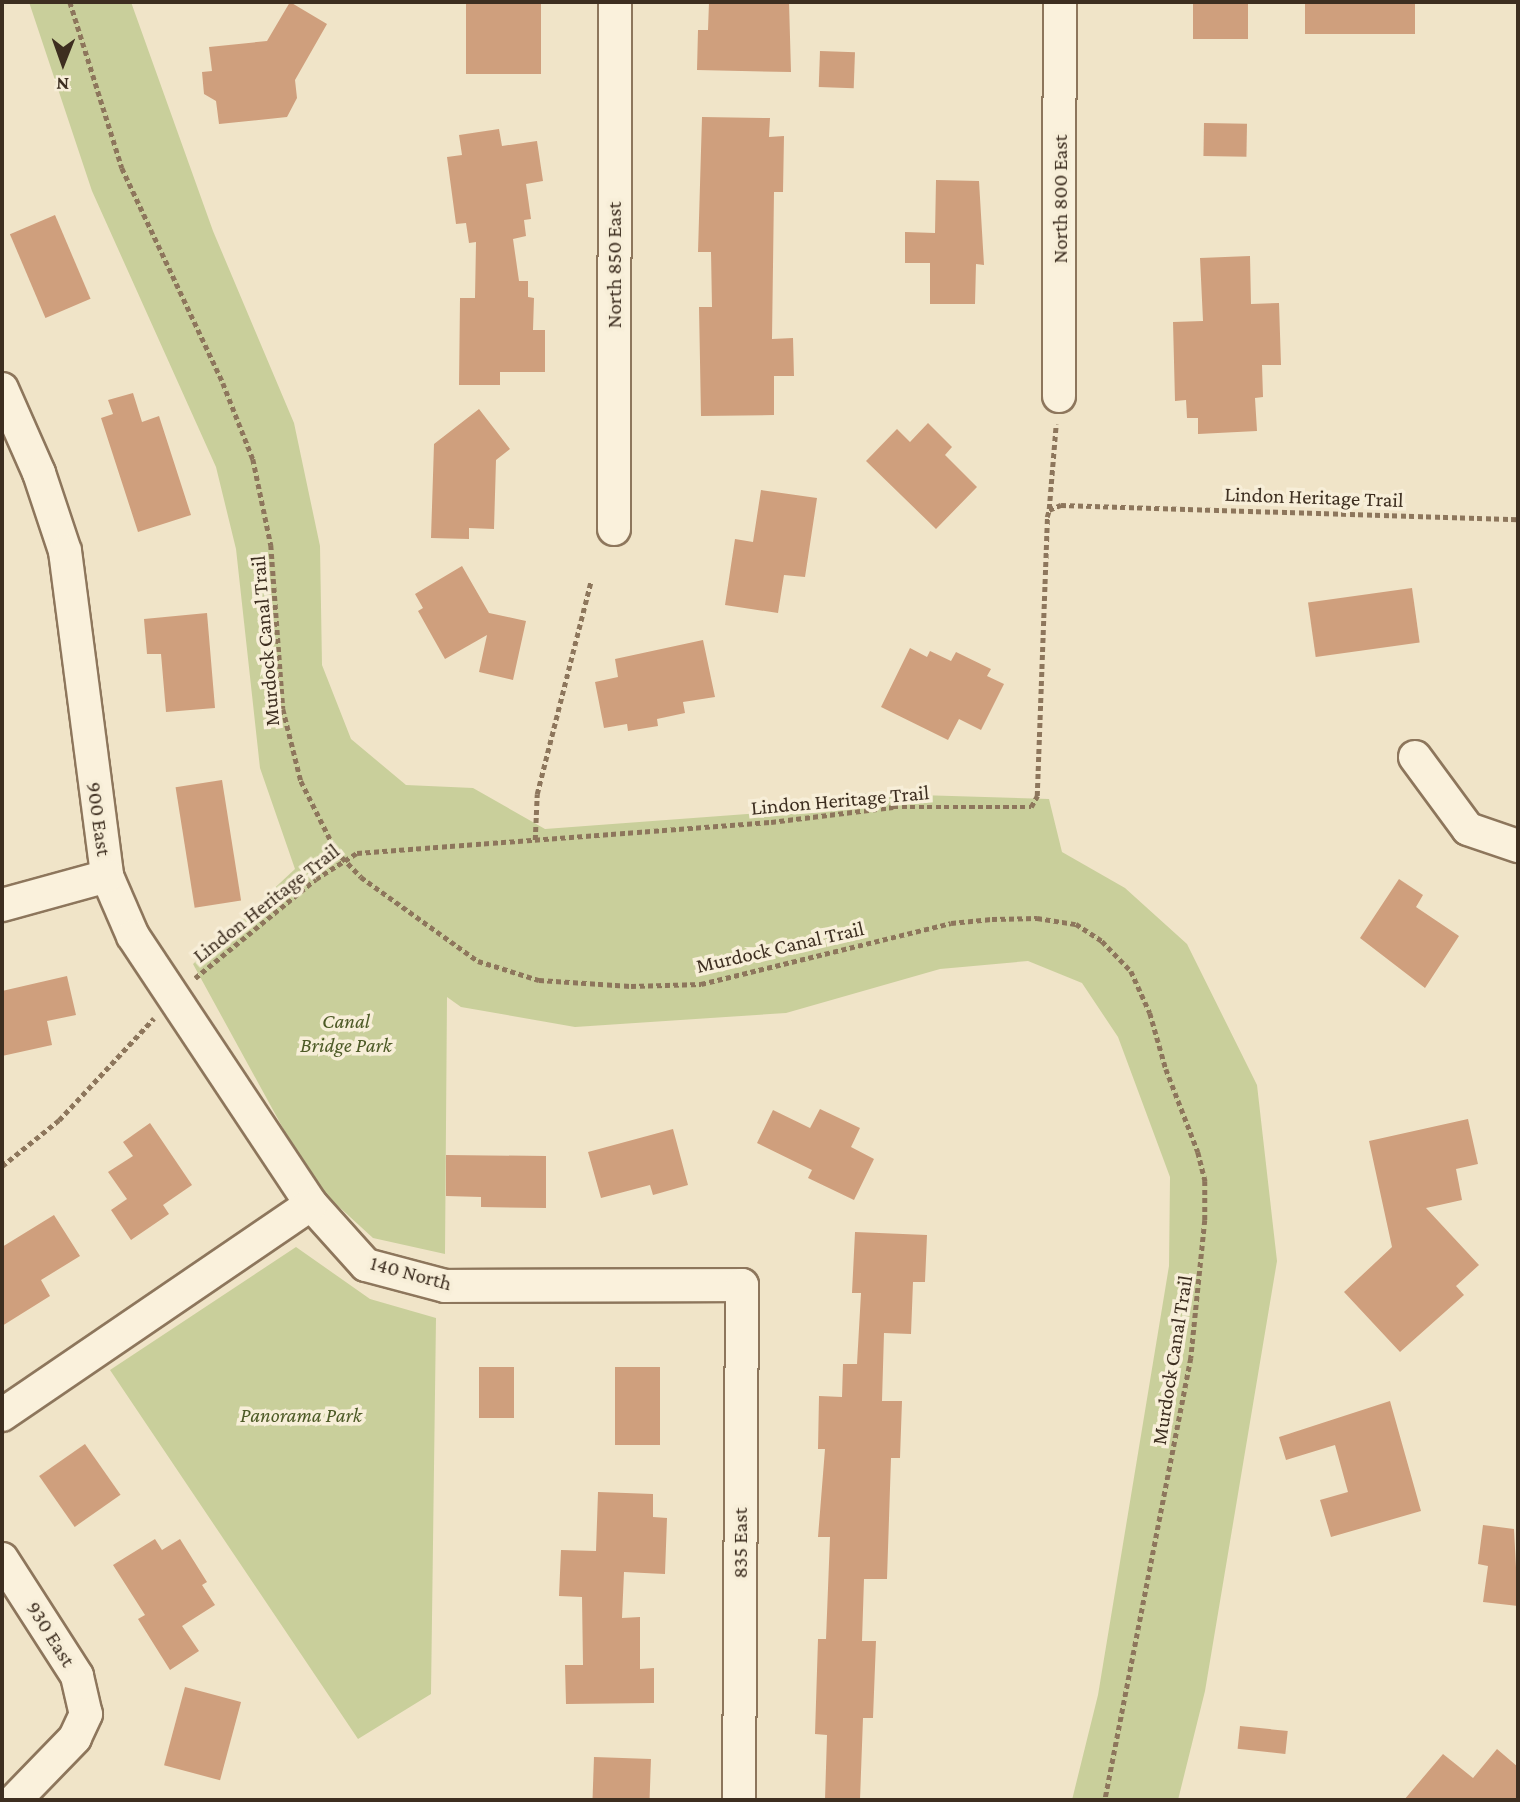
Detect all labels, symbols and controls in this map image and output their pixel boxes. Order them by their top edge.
north arrow [28,28,98,98]
text: N [56,74,69,95]
street label: North 800 East [1047,134,1073,264]
street label: North 850 East [601,202,627,328]
street label: Lindon Heritage Trail [1224,481,1404,513]
street label: Murdock Canal Trail [245,555,285,727]
street label: 900 East [81,780,117,858]
street label: Lindon Heritage Trail [750,780,930,820]
street label: Lindon Heritage Trail [188,838,344,968]
street label: Murdock Canal Trail [694,915,866,979]
park label: Canal Bridge Park [300,1008,392,1058]
street label: 140 North [368,1250,454,1296]
street label: Murdock Canal Trail [1146,1273,1198,1447]
park label: Panorama Park [240,1402,362,1428]
street label: 835 East [727,1508,753,1578]
street label: 930 East [21,1597,81,1671]

